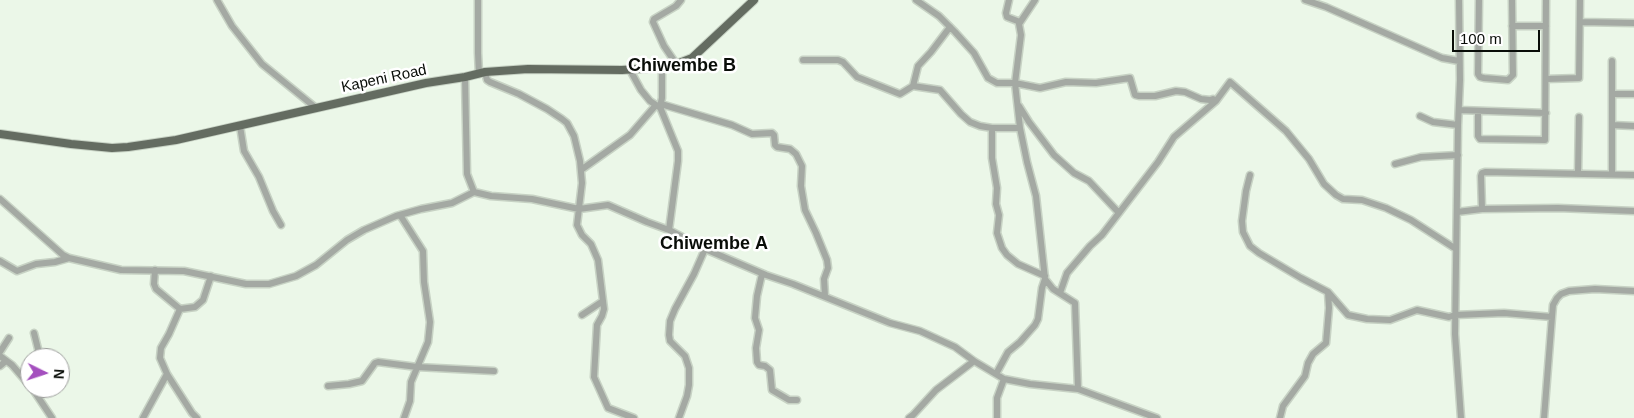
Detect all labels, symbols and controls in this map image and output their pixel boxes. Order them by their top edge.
scale bar [1454,20,1542,52]
text: 100 m [1460,30,1502,47]
district label: Chiwembe B [628,55,736,77]
street label: Kapeni Road [340,61,428,97]
district label: Chiwembe A [660,233,768,255]
north arrow [20,348,70,398]
text: N [51,368,67,380]

